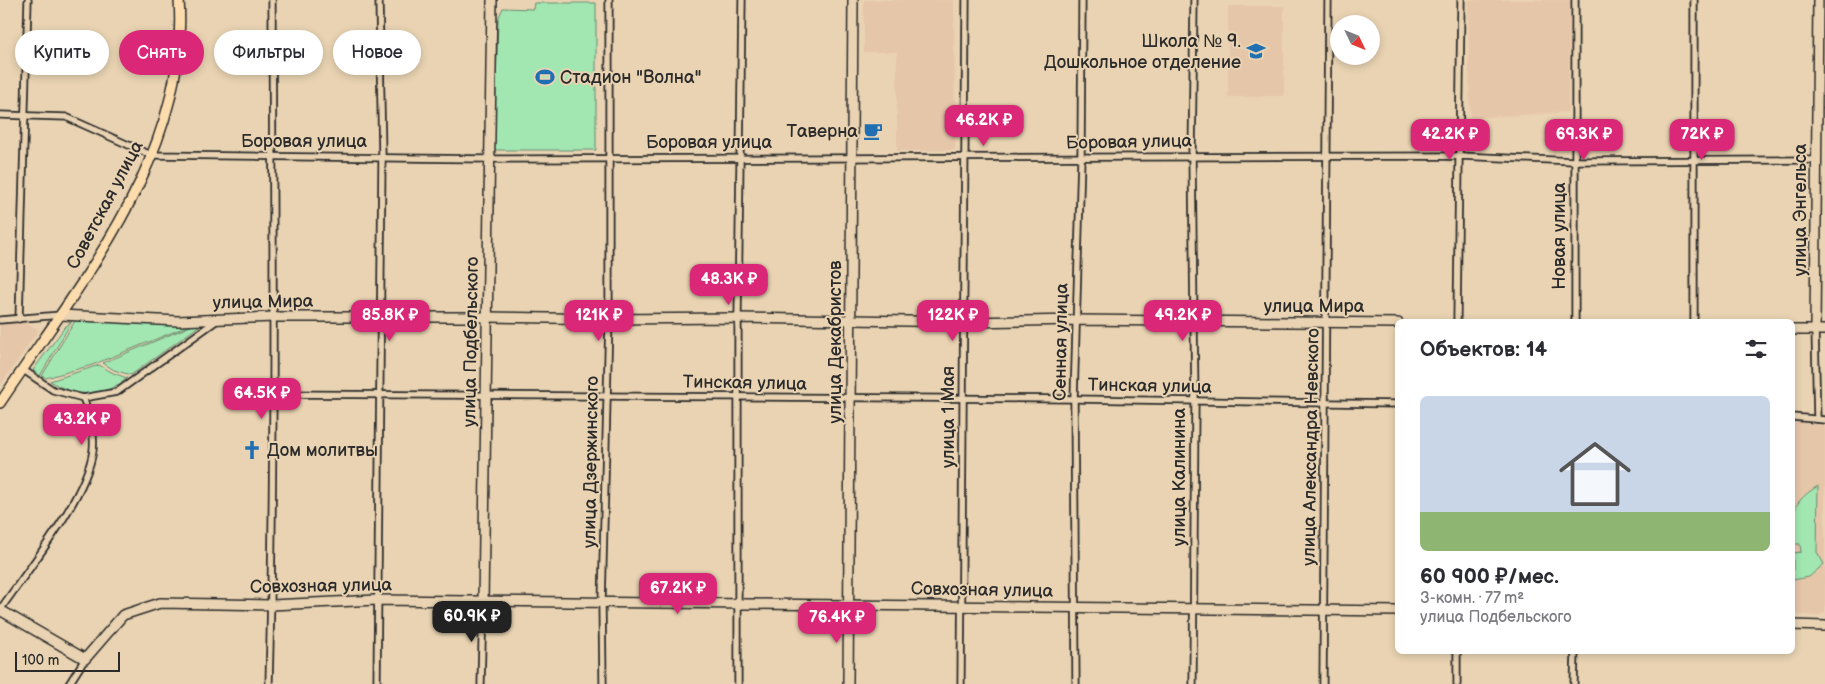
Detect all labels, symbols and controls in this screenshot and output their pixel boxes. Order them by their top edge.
north arrow [1330,15,1380,65]
map controls [1330,15,1380,65]
chip: Купить [15,30,109,75]
chip: Снять [119,30,204,75]
chip: Фильтры [214,30,323,75]
chip: Новое [333,30,421,75]
place label: Школа № 9. Дошкольное отделение [1044,31,1241,73]
school or university icon: Школа № 9. Дошкольное отделение [1245,40,1267,62]
sports icon: Стадион "Волна" [534,66,556,88]
place label: Стадион "Волна" [560,67,701,88]
pin: 46.2K ₽ [938,104,1030,147]
text: 46.2K ₽ [956,111,1012,130]
pin: 42.2K ₽ [1404,119,1496,161]
pin: 69.3K ₽ [1538,119,1630,161]
pin: 72K ₽ [1667,119,1737,161]
cafe icon: Таверна [862,120,884,142]
place label: Таверна [786,121,858,142]
text: 42.2K ₽ [1422,125,1478,144]
text: 69.3K ₽ [1556,125,1612,144]
text: 72K ₽ [1681,125,1723,144]
street label: Боровая улица [1066,130,1193,154]
street label: Боровая улица [241,131,367,152]
street label: Боровая улица [646,132,772,153]
street label: Советская улица [62,137,148,273]
street label: улица Энгельса [1790,143,1811,276]
street label: Новая улица [1549,182,1570,290]
street label: улица Подбельского [459,257,483,427]
street label: улица Декабристов [825,260,846,424]
pin: 48.3K ₽ [683,264,775,306]
text: 48.3K ₽ [701,270,757,289]
street label: Сенная улица [1049,283,1073,401]
street label: улица Мира [213,291,314,313]
street label: улица Мира [1264,296,1365,317]
pin: 85.8K ₽ [344,300,436,342]
pin: 121K ₽ [558,300,640,342]
pin: 122K ₽ [912,300,994,342]
pin: 49.2K ₽ [1137,300,1229,342]
text: 85.8K ₽ [362,306,418,325]
text: 121K ₽ [575,306,623,325]
text: 122K ₽ [928,306,978,325]
text: 49.2K ₽ [1155,306,1211,325]
street label: улица Александра Невского [1298,328,1324,566]
icon: filters [1742,335,1770,363]
text: Объектов: 14 [1420,337,1547,362]
street label: улица 1 Мая [938,366,959,468]
street label: Тинская улица [683,371,808,395]
street label: Тинская улица [1088,374,1213,398]
street label: улица Дзержинского [579,376,603,548]
pin: 64.5K ₽ [216,378,308,420]
text: 64.5K ₽ [234,384,290,403]
pin: 43.2K ₽ [36,404,128,446]
street label: улица Калинина [1169,408,1190,546]
text: 43.2K ₽ [54,410,110,429]
icon: home [1550,429,1640,519]
church icon: Дом молитвы [241,439,263,461]
place label: Дом молитвы [267,440,378,461]
text: 60 900 ₽/мес. [1420,564,1559,589]
pin: 67.2K ₽ [632,572,724,615]
street label: Совхозная улица [250,574,393,598]
street label: Совхозная улица [911,578,1054,602]
text: 67.2K ₽ [650,579,706,598]
text: 3-комн. · 77 m² [1420,589,1524,608]
pin: 60.9K ₽ [426,600,518,643]
pin: 76.4K ₽ [791,602,883,644]
text: 60.9K ₽ [443,607,501,626]
text: 76.4K ₽ [809,608,865,627]
text: улица Подбельского [1420,608,1572,627]
scale bar [15,649,120,672]
text: 100 m [22,652,59,669]

